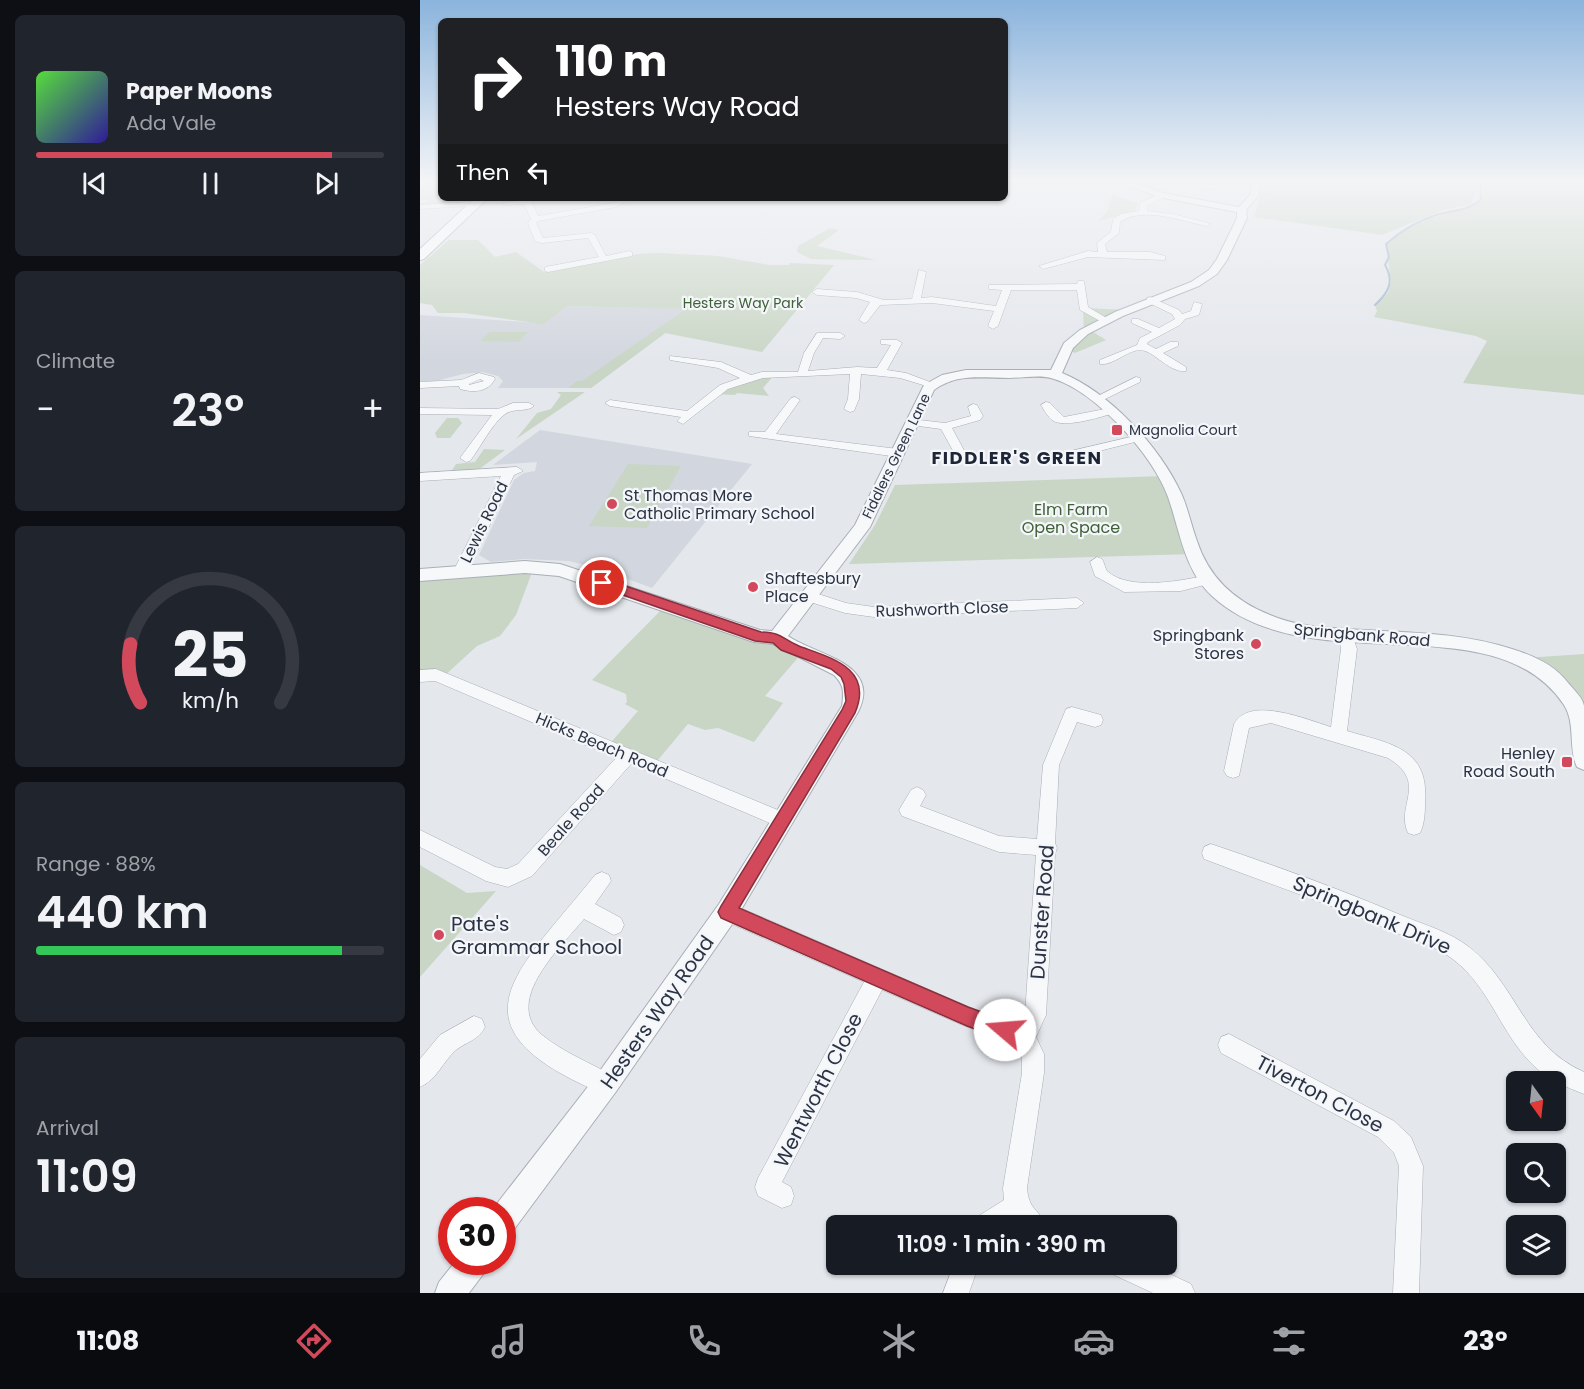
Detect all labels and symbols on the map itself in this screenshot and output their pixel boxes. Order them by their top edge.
park label: Hesters Way Park [683,293,804,313]
street label: Fiddlers Green Lane [857,390,935,522]
place label: Magnolia Court [1129,420,1237,440]
marker: Magnolia Court [1110,423,1124,437]
district label: FIDDLER'S GREEN [931,445,1103,470]
street label: Lewis Road [454,477,514,567]
place label: St Thomas More Catholic Primary School [624,484,815,525]
marker: St Thomas More Catholic Primary School [605,497,619,511]
park label: Elm Farm Open Space [1022,498,1120,539]
pin [576,557,627,608]
place label: Shaftesbury Place [765,567,861,608]
marker: Shaftesbury Place [746,580,760,594]
street label: Rushworth Close [875,595,1009,623]
street label: Springbank Road [1293,618,1431,652]
place label: Springbank Stores [1153,624,1245,665]
marker: Springbank Stores [1249,637,1263,651]
street label: Hicks Beach Road [532,707,672,783]
place label: Henley Road South [1463,742,1555,783]
marker: Henley Road South [1560,755,1574,769]
street label: Beale Road [532,779,610,861]
street label: Dunster Road [1023,844,1061,980]
street label: Springbank Drive [1288,869,1456,961]
place label: Pate's Grammar School [451,910,622,961]
marker: Pate's Grammar School [432,928,446,942]
street label: Hesters Way Road [594,930,720,1094]
position arrow [973,998,1037,1062]
street label: Wentworth Close [767,1008,869,1172]
street label: Tiverton Close [1251,1049,1389,1139]
north arrow [1506,1071,1566,1131]
speed limit sign: 30 [438,1197,516,1275]

